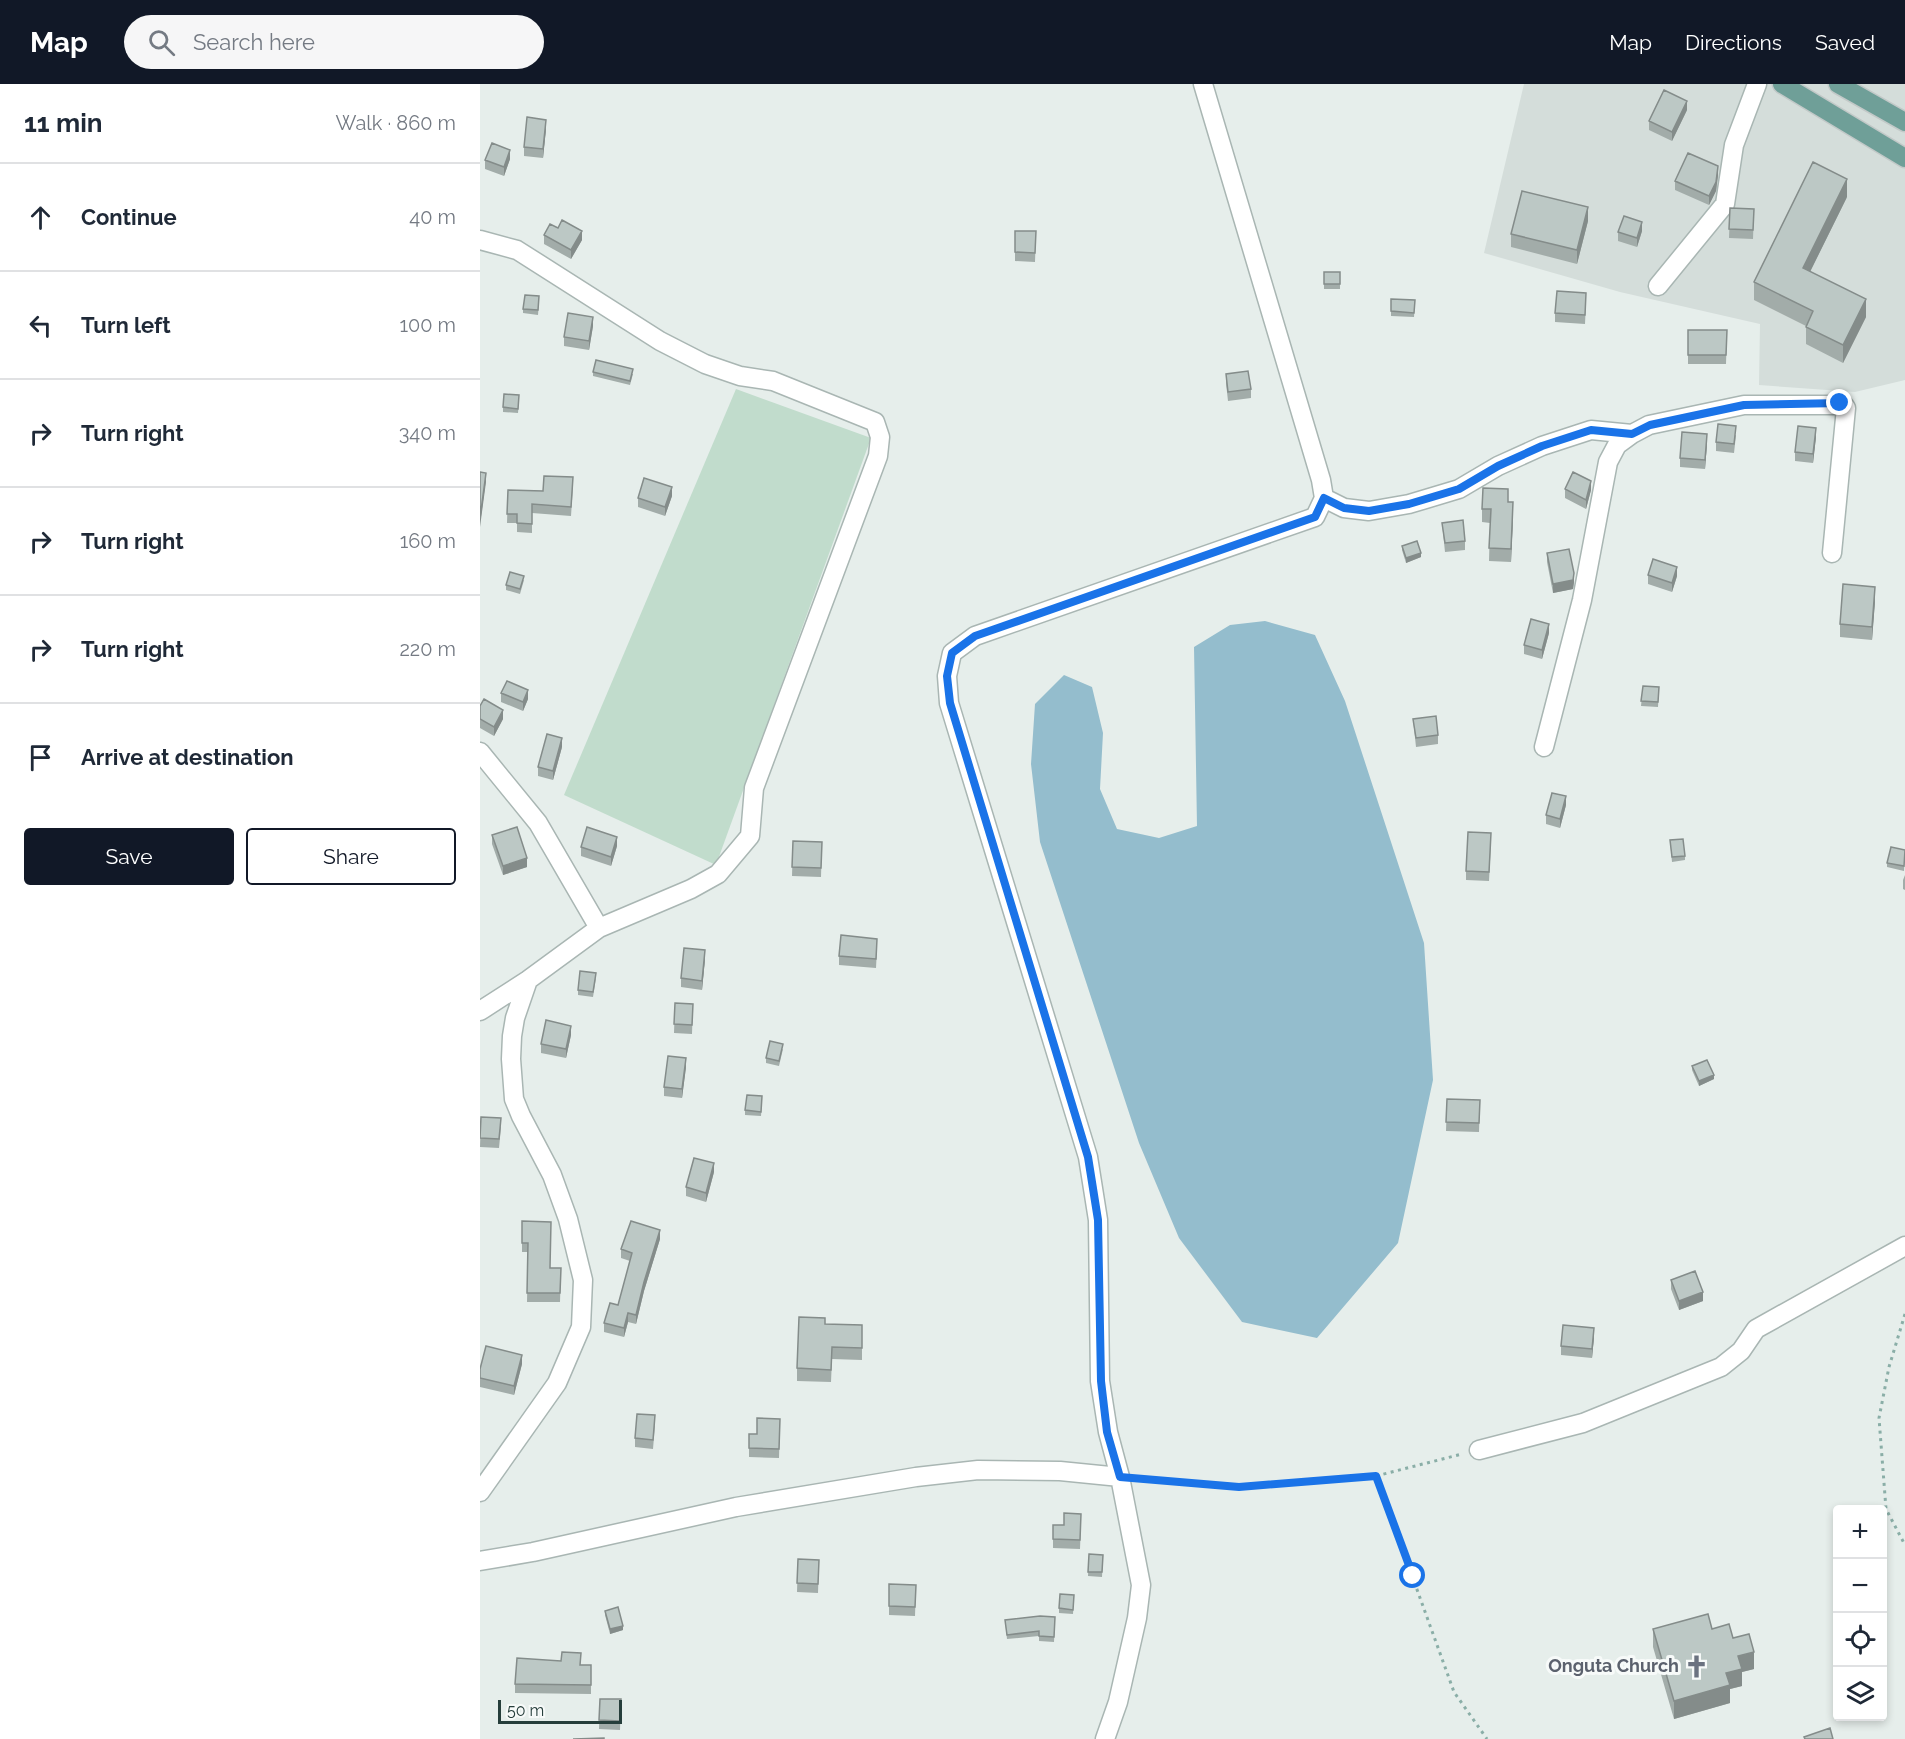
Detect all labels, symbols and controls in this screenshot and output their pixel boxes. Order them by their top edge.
search box [124,15,544,69]
text: Map [30,26,88,59]
icon: search [145,26,178,59]
text: Search here [193,29,315,55]
text: Map [1609,30,1652,55]
text: Directions [1685,30,1782,55]
text: Saved [1815,30,1875,55]
text: 11 min [24,108,102,138]
text: Walk · 860 m [336,111,456,135]
icon: ahead [24,201,57,234]
text: Continue [81,204,177,230]
text: 40 m [409,205,456,229]
icon: left [24,309,57,342]
text: Turn left [81,312,171,338]
text: 100 m [399,313,456,337]
route end [1826,389,1852,415]
icon: right [24,417,57,450]
text: Turn right [81,420,184,446]
text: 340 m [399,421,456,445]
icon: right [24,525,57,558]
text: Turn right [81,528,184,554]
text: 160 m [400,529,456,553]
icon: right [24,633,57,666]
text: Turn right [81,636,184,662]
text: 220 m [399,637,456,661]
icon: arrive [24,741,57,774]
text: Arrive at destination [81,744,294,770]
button: Save [24,828,234,885]
button: Share [246,828,456,885]
map controls [1833,1505,1887,1721]
button: + [1833,1505,1887,1559]
button: − [1833,1559,1887,1613]
route start [1399,1562,1425,1588]
button: locate [1833,1613,1887,1667]
church icon: Onguta Church [1684,1653,1710,1679]
place label: Onguta Church [1548,1655,1679,1676]
button: layers [1833,1667,1887,1721]
scale bar [498,1697,622,1724]
text: 50 m [507,1701,544,1720]

